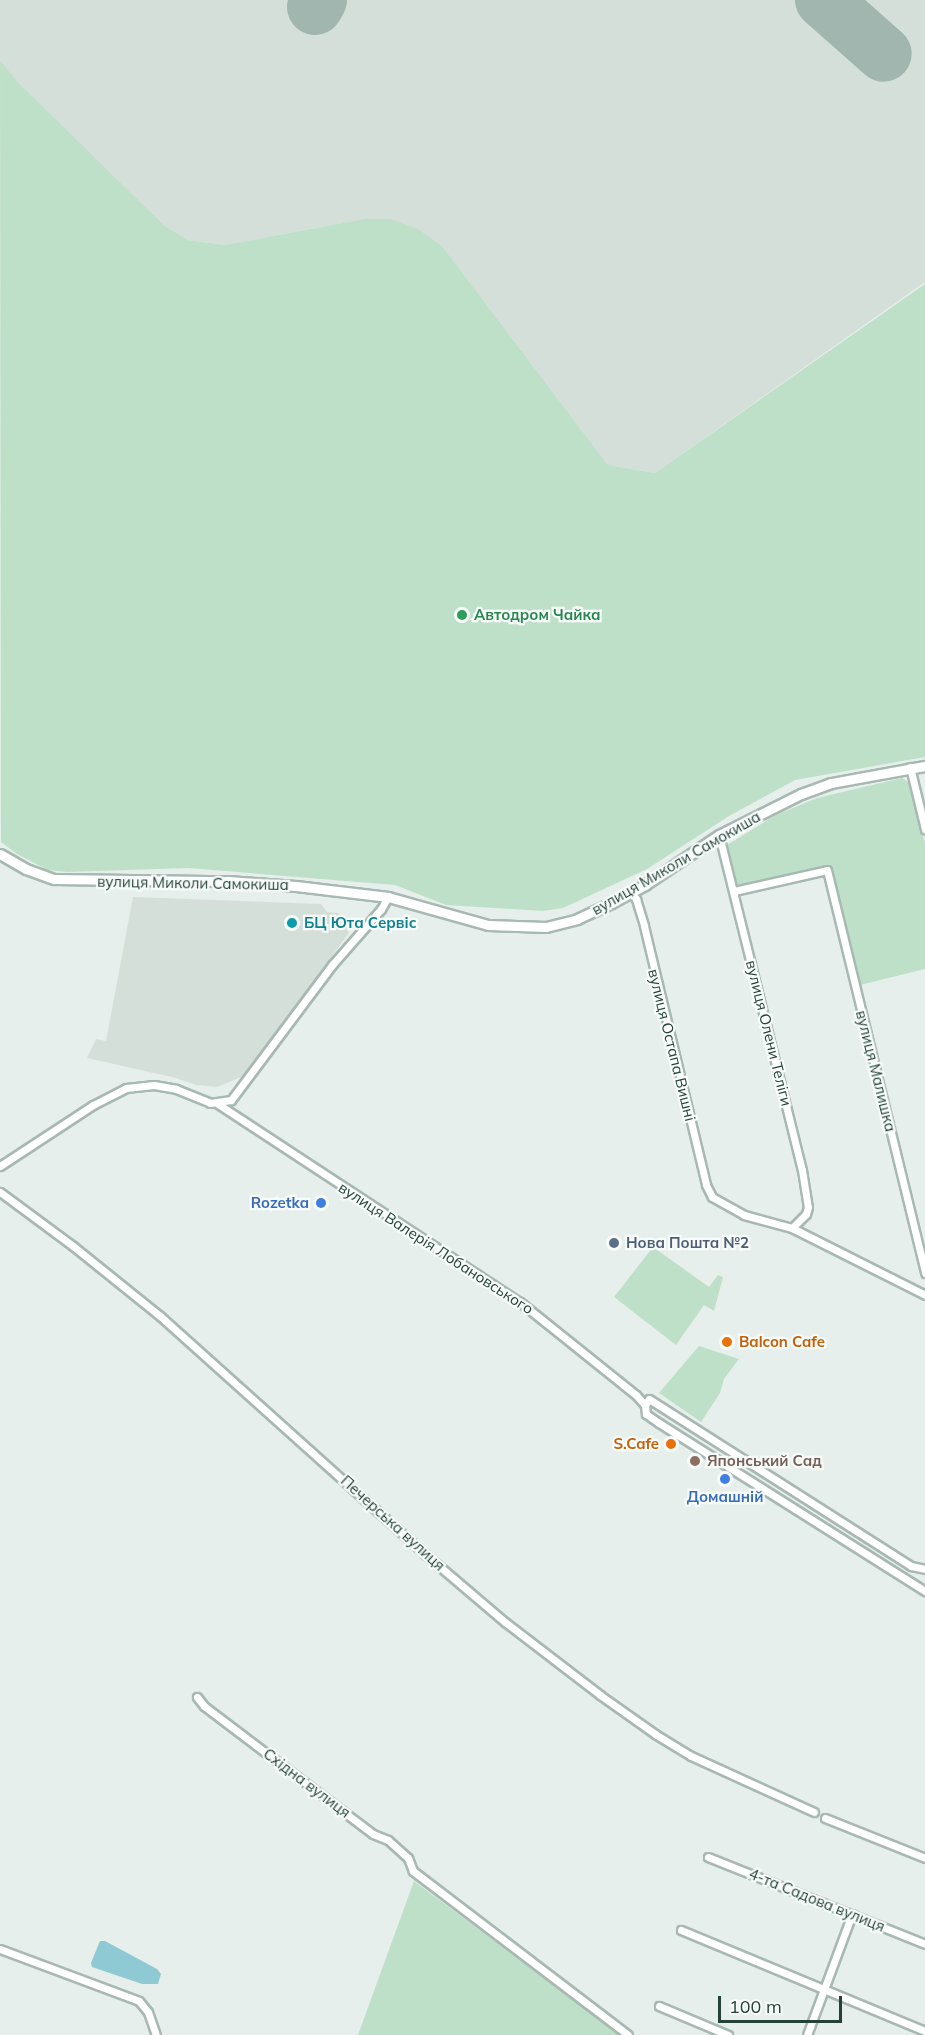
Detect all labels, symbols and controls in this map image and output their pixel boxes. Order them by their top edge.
place label: Автодром Чайка [474,606,601,624]
marker: Автодром Чайка [455,608,469,622]
street label: вулиця Миколи Самокиша [589,807,763,919]
street label: вулиця Миколи Самокиша [97,872,289,894]
place label: БЦ Юта Сервіс [304,914,416,932]
marker: БЦ Юта Сервіс [285,916,299,930]
street label: вулиця Олени Теліги [742,958,796,1108]
street label: вулиця Остапа Вишні [644,967,700,1123]
street label: вулиця Малишка [852,1009,900,1133]
street label: вулиця Валерія Лобановського [335,1178,537,1318]
place label: Rozetka [251,1194,309,1212]
marker: Rozetka [314,1196,328,1210]
place label: Нова Пошта №2 [626,1234,749,1252]
marker: Нова Пошта №2 [607,1236,621,1250]
place label: Balcon Cafe [739,1333,825,1351]
marker: Balcon Cafe [720,1335,734,1349]
place label: S.Cafe [613,1435,659,1453]
marker: S.Cafe [664,1437,678,1451]
place label: Японський Сад [707,1452,822,1470]
marker: Японський Сад [688,1454,702,1468]
street label: Печерська вулиця [337,1472,449,1574]
marker: Домашній [718,1472,732,1486]
place label: Домашній [687,1488,763,1506]
street label: Східна вулиця [260,1744,354,1822]
street label: 4-та Садова вулиця [746,1864,888,1936]
scale bar [721,1984,846,2022]
text: 100 m [729,1995,782,2018]

